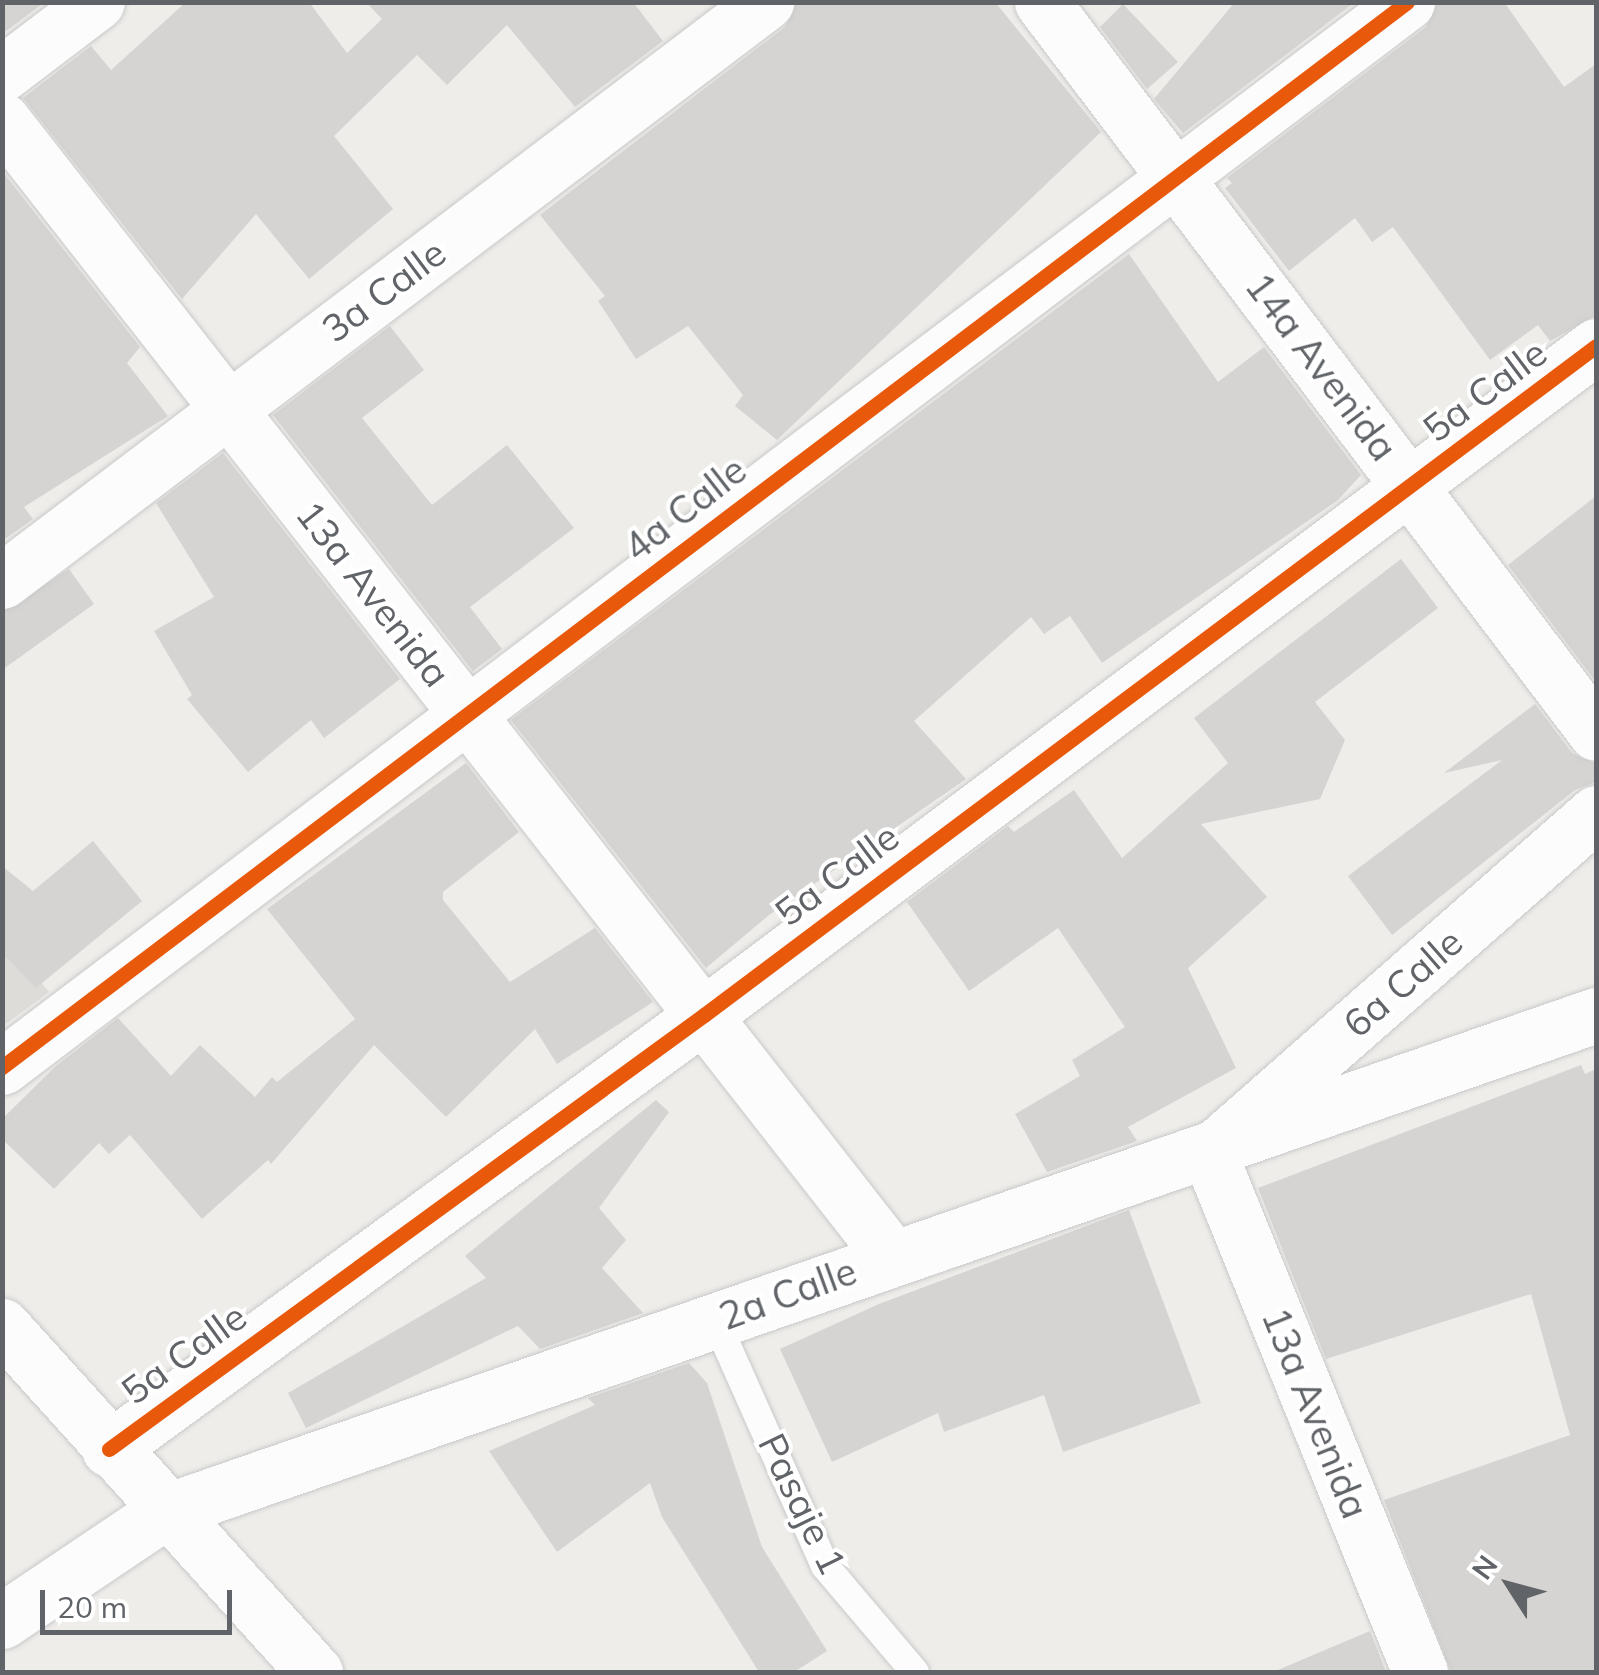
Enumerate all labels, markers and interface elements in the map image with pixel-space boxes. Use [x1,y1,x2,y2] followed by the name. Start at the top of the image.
[313,230,455,352] street label: 3a Calle
[1236,264,1406,470] street label: 14a Avenida
[1414,330,1556,452] street label: 5a Calle
[615,447,755,571] street label: 4a Calle
[286,492,460,696] street label: 13a Avenida
[766,814,908,936] street label: 5a Calle
[1334,919,1472,1047] street label: 6a Calle
[713,1248,863,1340] street label: 2a Calle
[113,1294,255,1414] street label: 5a Calle
[1252,1301,1378,1525] street label: 13a Avenida
[748,1426,856,1582] street label: Pasaje 1
[1459,1535,1559,1635] north arrow
[1464,1548,1505,1586] text: N
[45,1570,238,1632] scale bar
[57,1588,127,1626] text: 20 m

